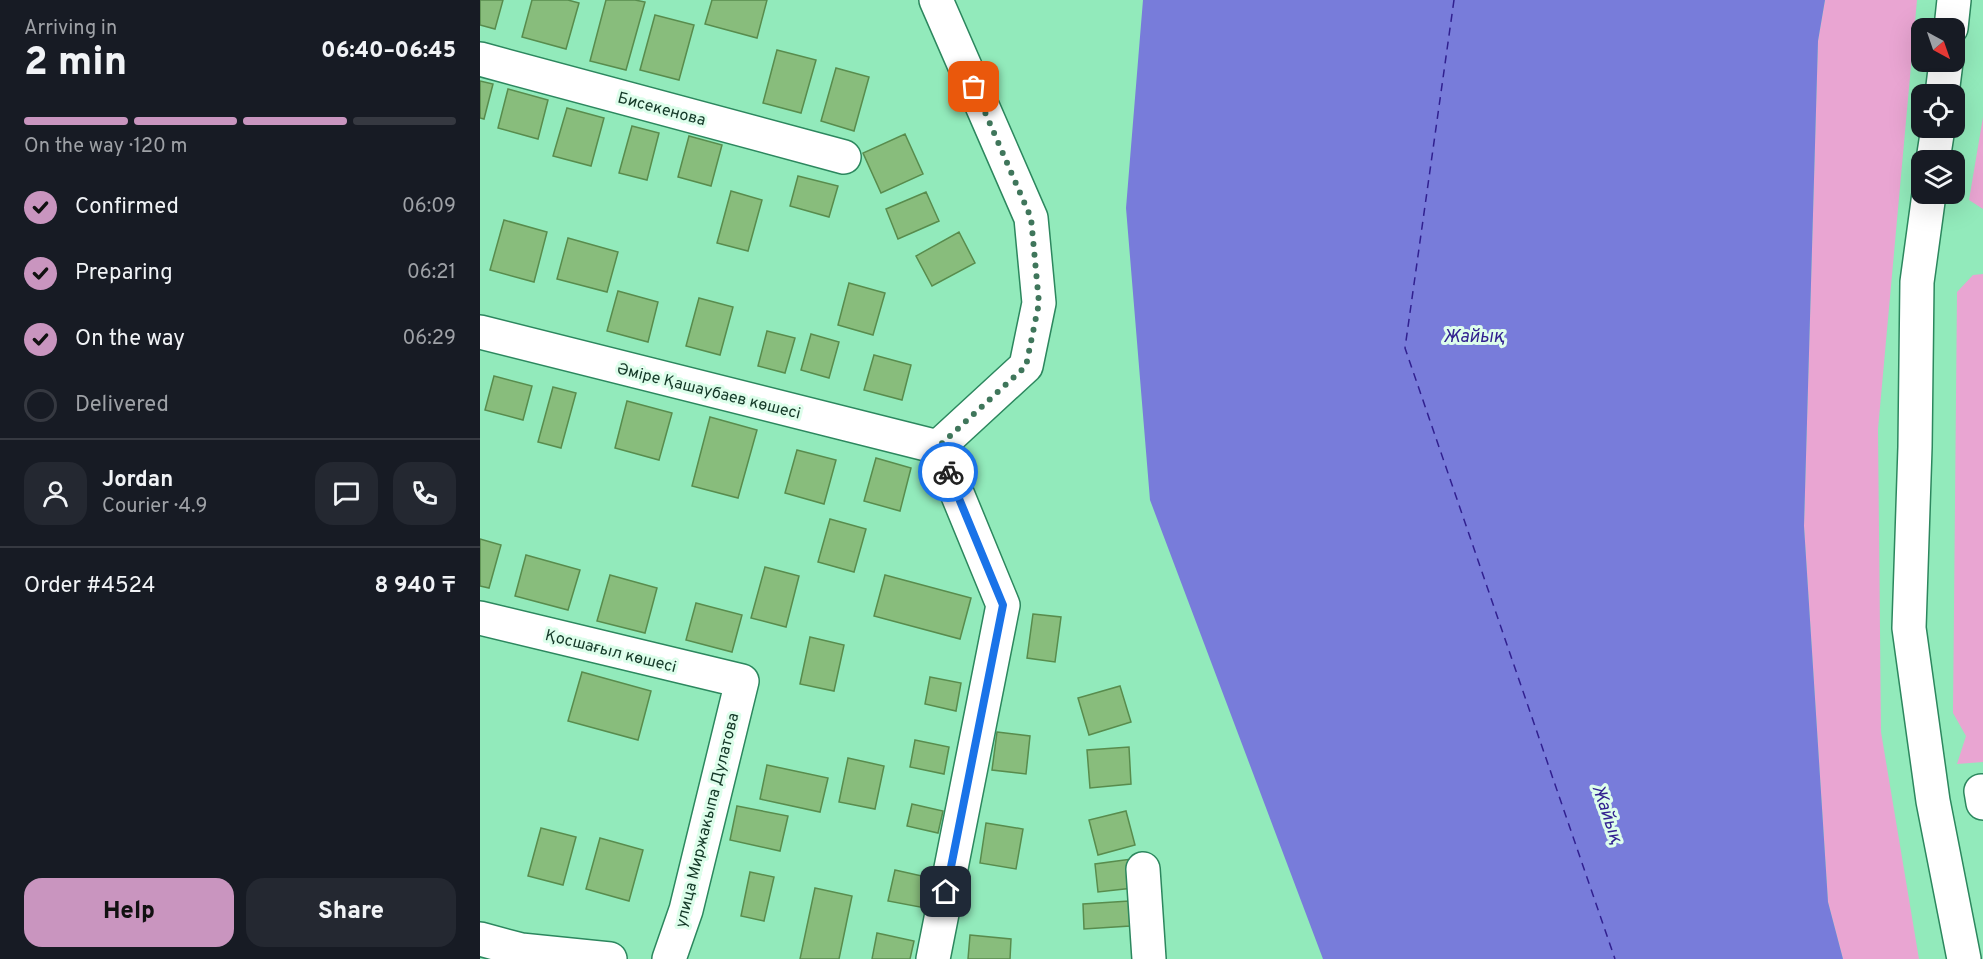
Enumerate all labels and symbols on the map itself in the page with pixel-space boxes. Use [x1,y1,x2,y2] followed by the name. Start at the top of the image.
[1911,18,1965,72] north arrow
[948,61,999,112] pin
[615,89,708,131] street label: Бисекенова
[1443,326,1505,349] water label: Жайық
[614,359,803,424] street label: Әміре Қашаубаев көшесі
[918,442,978,502] courier
[543,626,678,678] street label: Қосшағыл көшесі
[672,711,744,930] street label: улица Миржакыпа Дулатова
[1586,782,1627,847] water label: Жайық
[920,866,971,917] pin

